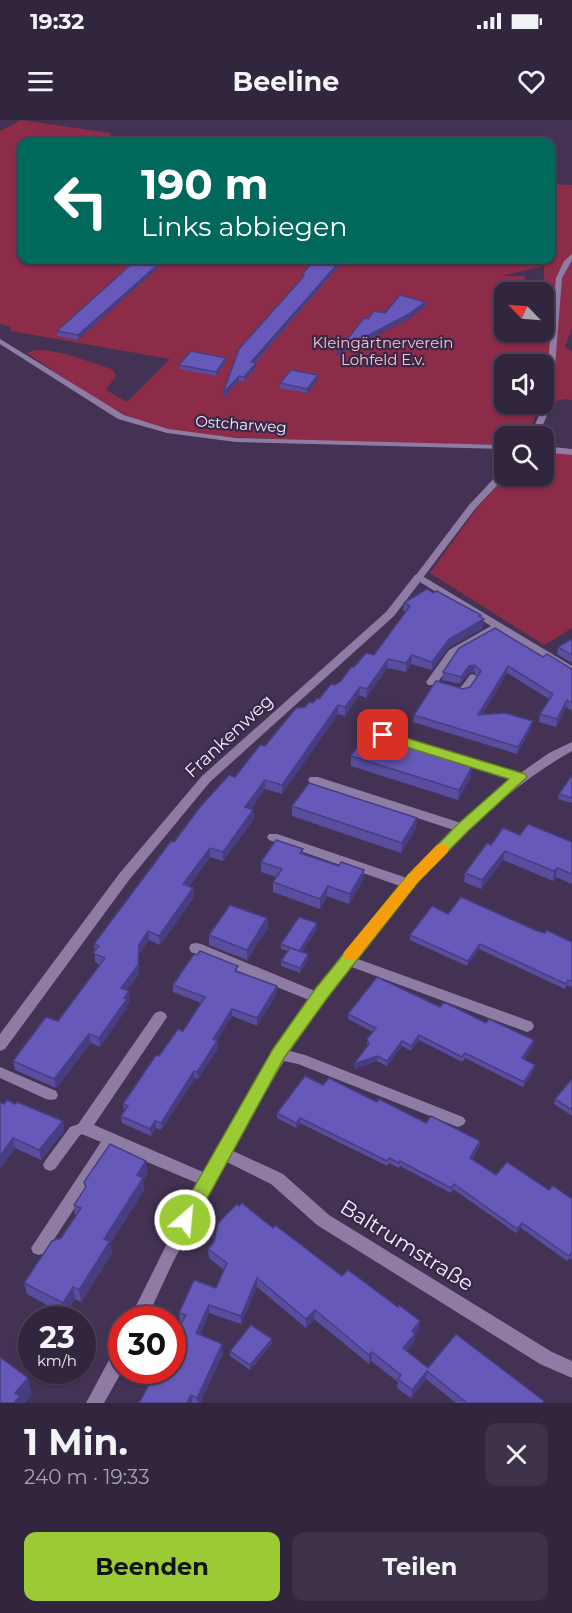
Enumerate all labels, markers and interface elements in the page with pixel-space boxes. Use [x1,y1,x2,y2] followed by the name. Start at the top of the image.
[30,8,84,35] text: 19:32
[24,65,57,98] icon: menu
[233,65,339,98] text: Beeline
[515,65,548,98] icon: heart
[141,158,269,210] text: 190 m
[42,162,120,240] icon: left
[141,210,348,243] text: Links abbiegen
[494,282,554,342] north arrow
[494,282,554,486] map controls
[313,333,453,369] park label: Kleingärtnerverein Lohfeld E.v.
[494,354,554,414] button: sound
[195,411,287,437] street label: Ostcharweg
[494,426,554,486] button: search
[180,690,278,782] street label: Frankenweg
[357,709,408,760] pin
[366,718,399,751] icon: arrive
[153,1188,217,1252] position arrow
[336,1194,478,1296] street label: Baltrumstraße
[108,1306,186,1384] speed limit sign: 30
[39,1319,75,1356] text: 23
[37,1351,77,1370] text: km/h
[24,1420,128,1464] text: 1 Min.
[485,1423,548,1486] button: close
[24,1465,149,1489] text: 240 m · 19:33
[24,1532,280,1601] button: Beenden
[292,1532,548,1601] button: Teilen

